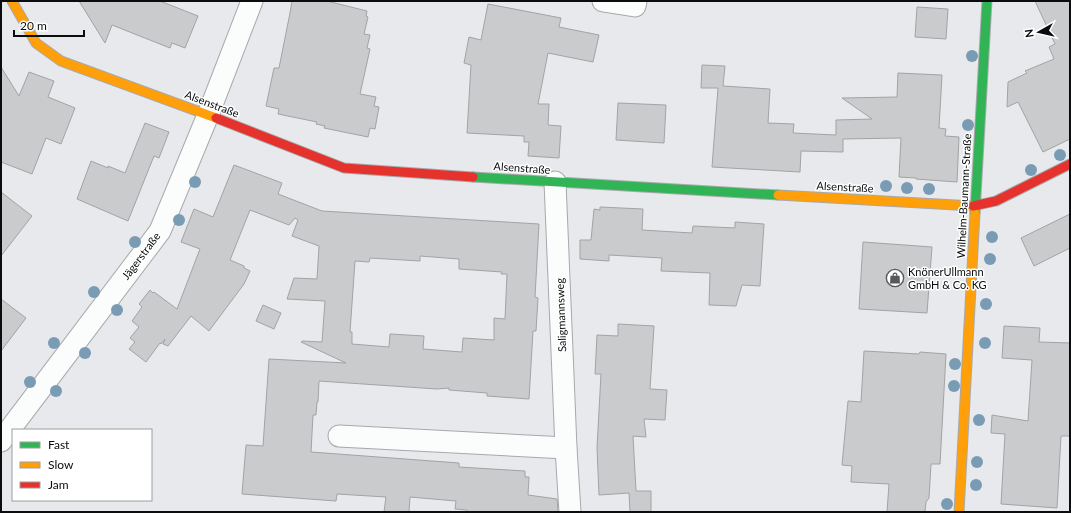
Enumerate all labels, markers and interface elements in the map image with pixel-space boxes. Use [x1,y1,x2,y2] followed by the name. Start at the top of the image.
[14,12,84,38] scale bar
[1019,12,1059,52] north arrow
[20,18,47,33] text: 20 m
[1022,28,1036,39] text: N
[183,87,241,120] street label: Alsenstraße
[954,133,973,259] street label: Wilhelm-Baumann-Straße
[493,159,551,176] street label: Alsenstraße
[816,179,874,194] street label: Alsenstraße
[119,229,163,282] street label: Jägerstraße
[908,265,987,291] place label: KnönerUllmann GmbH & Co. KG
[885,268,905,288] shop icon: KnönerUllmann GmbH & Co. KG
[553,278,568,352] street label: Saligmannsweg
[12,429,152,501] legend
[48,437,70,452] text: Fast
[48,457,74,472] text: Slow
[48,477,69,492] text: Jam

